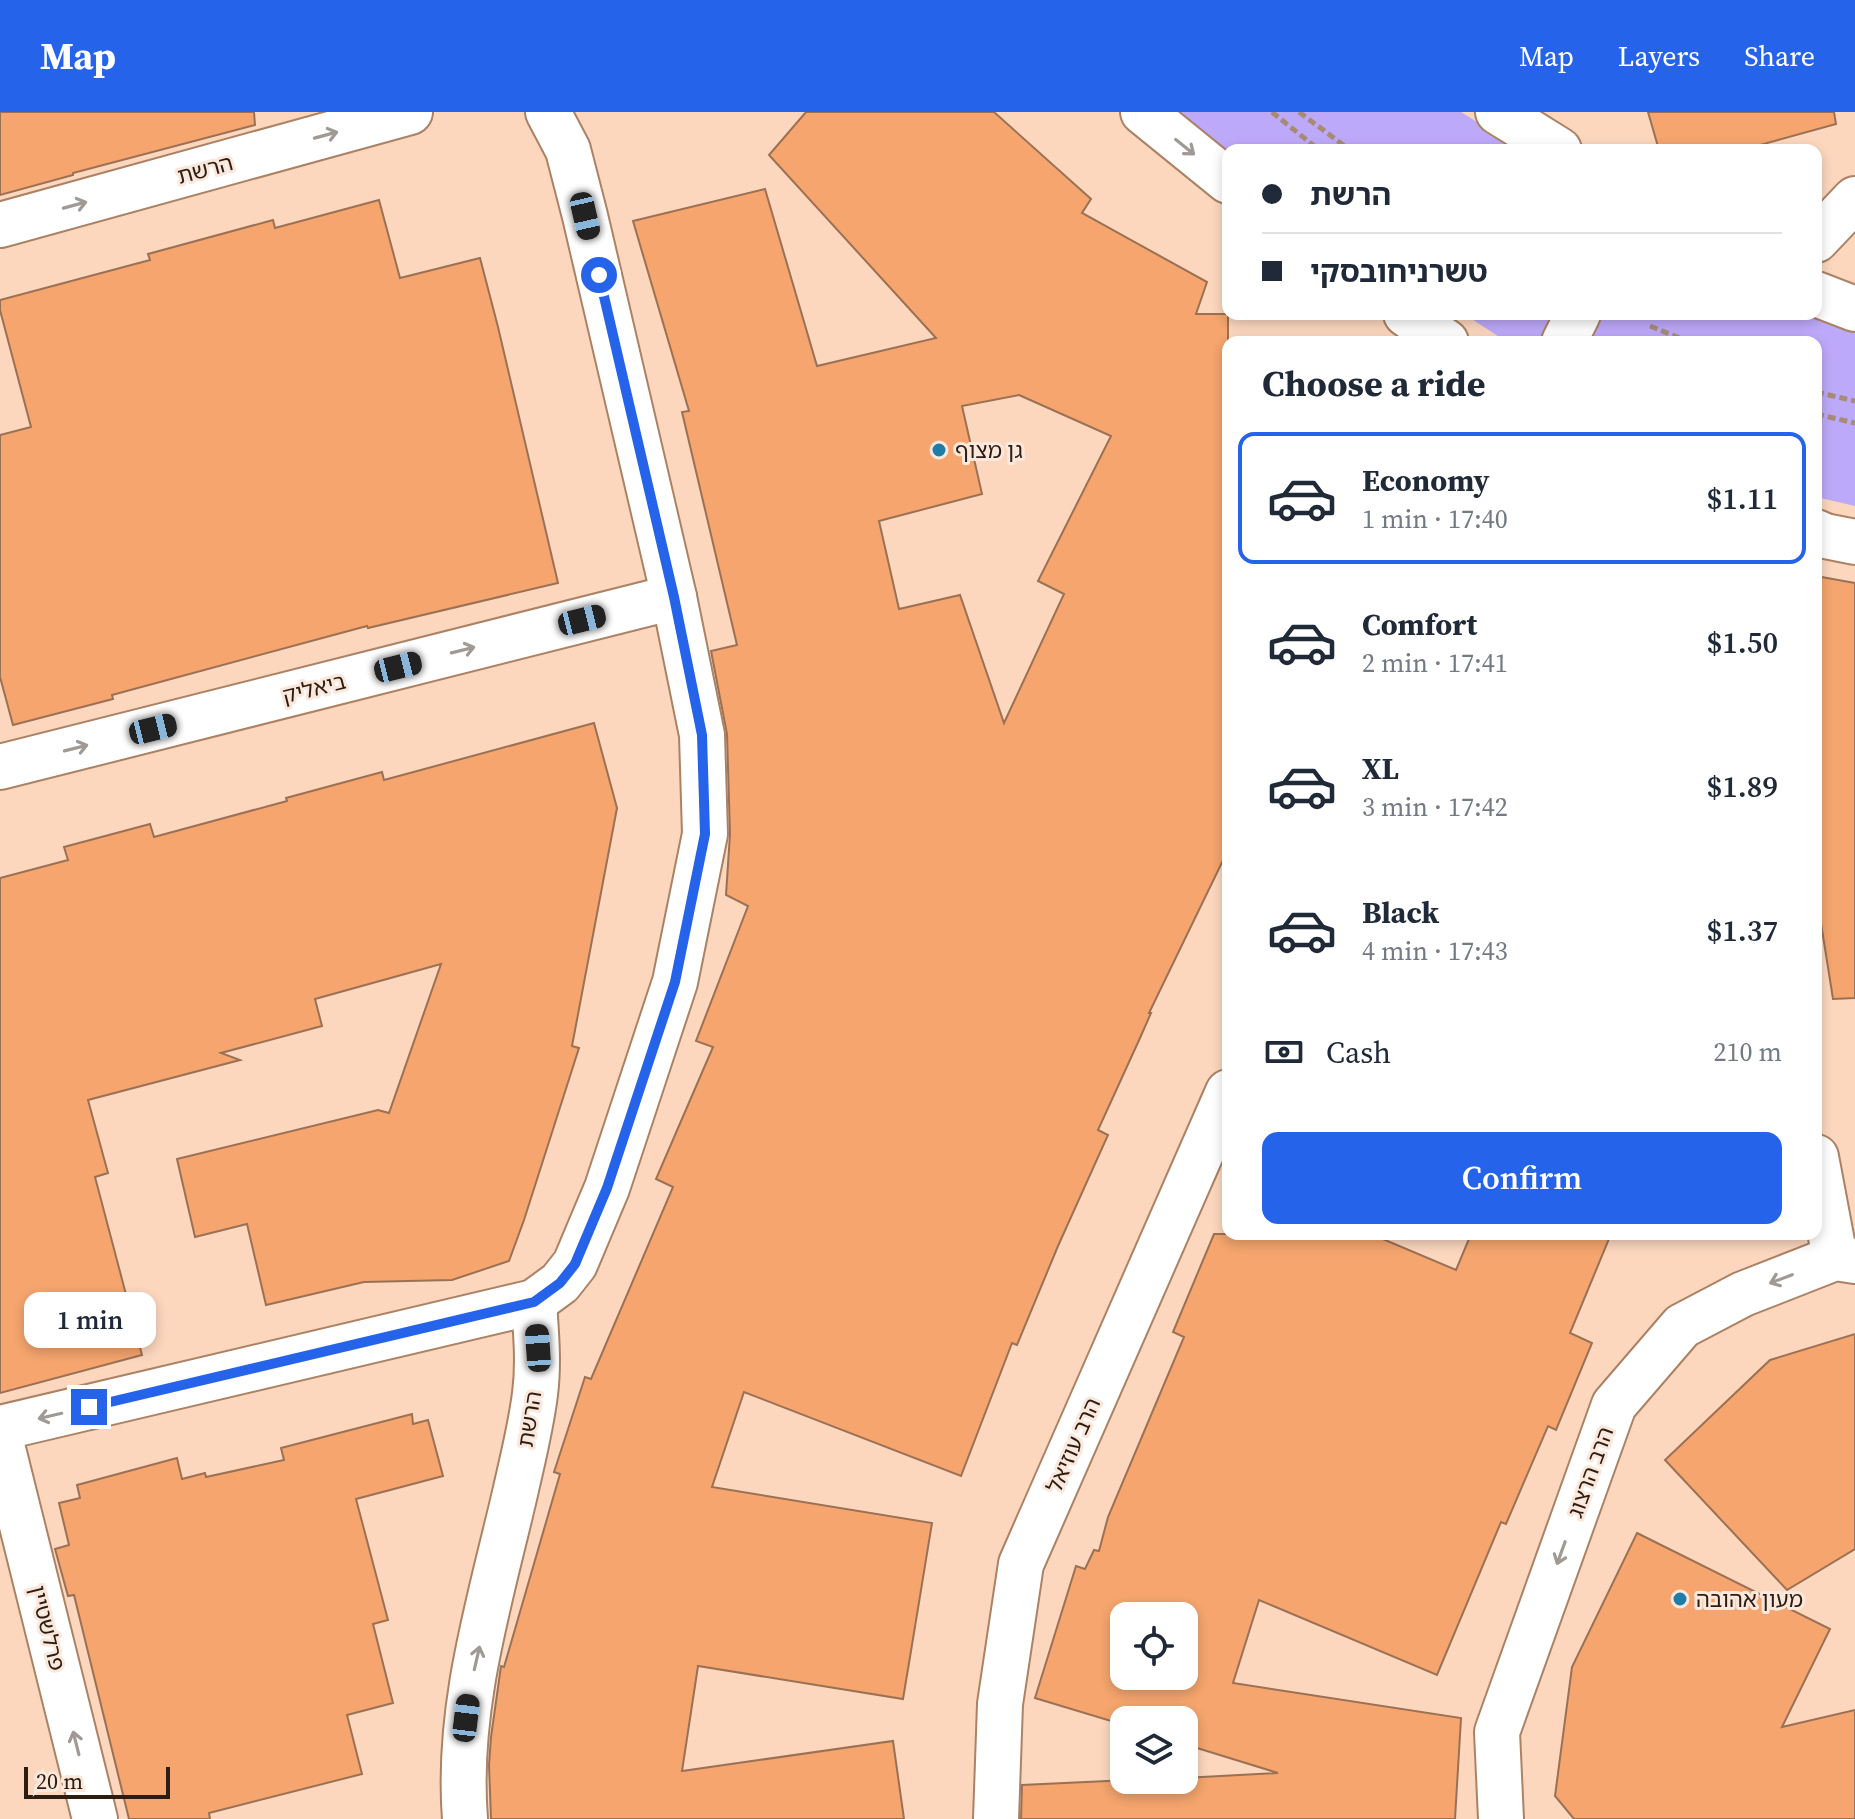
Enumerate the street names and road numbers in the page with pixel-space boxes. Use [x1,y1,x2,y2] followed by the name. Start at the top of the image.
[174,147,236,191] street label: הרשת
[279,666,349,710] street label: ביאליק
[510,1389,548,1449] street label: הרשת
[1039,1393,1107,1497] street label: הרב עוזיאל
[1560,1422,1620,1522] street label: הרב הרצוג
[23,1582,73,1674] street label: פרלשטיין

